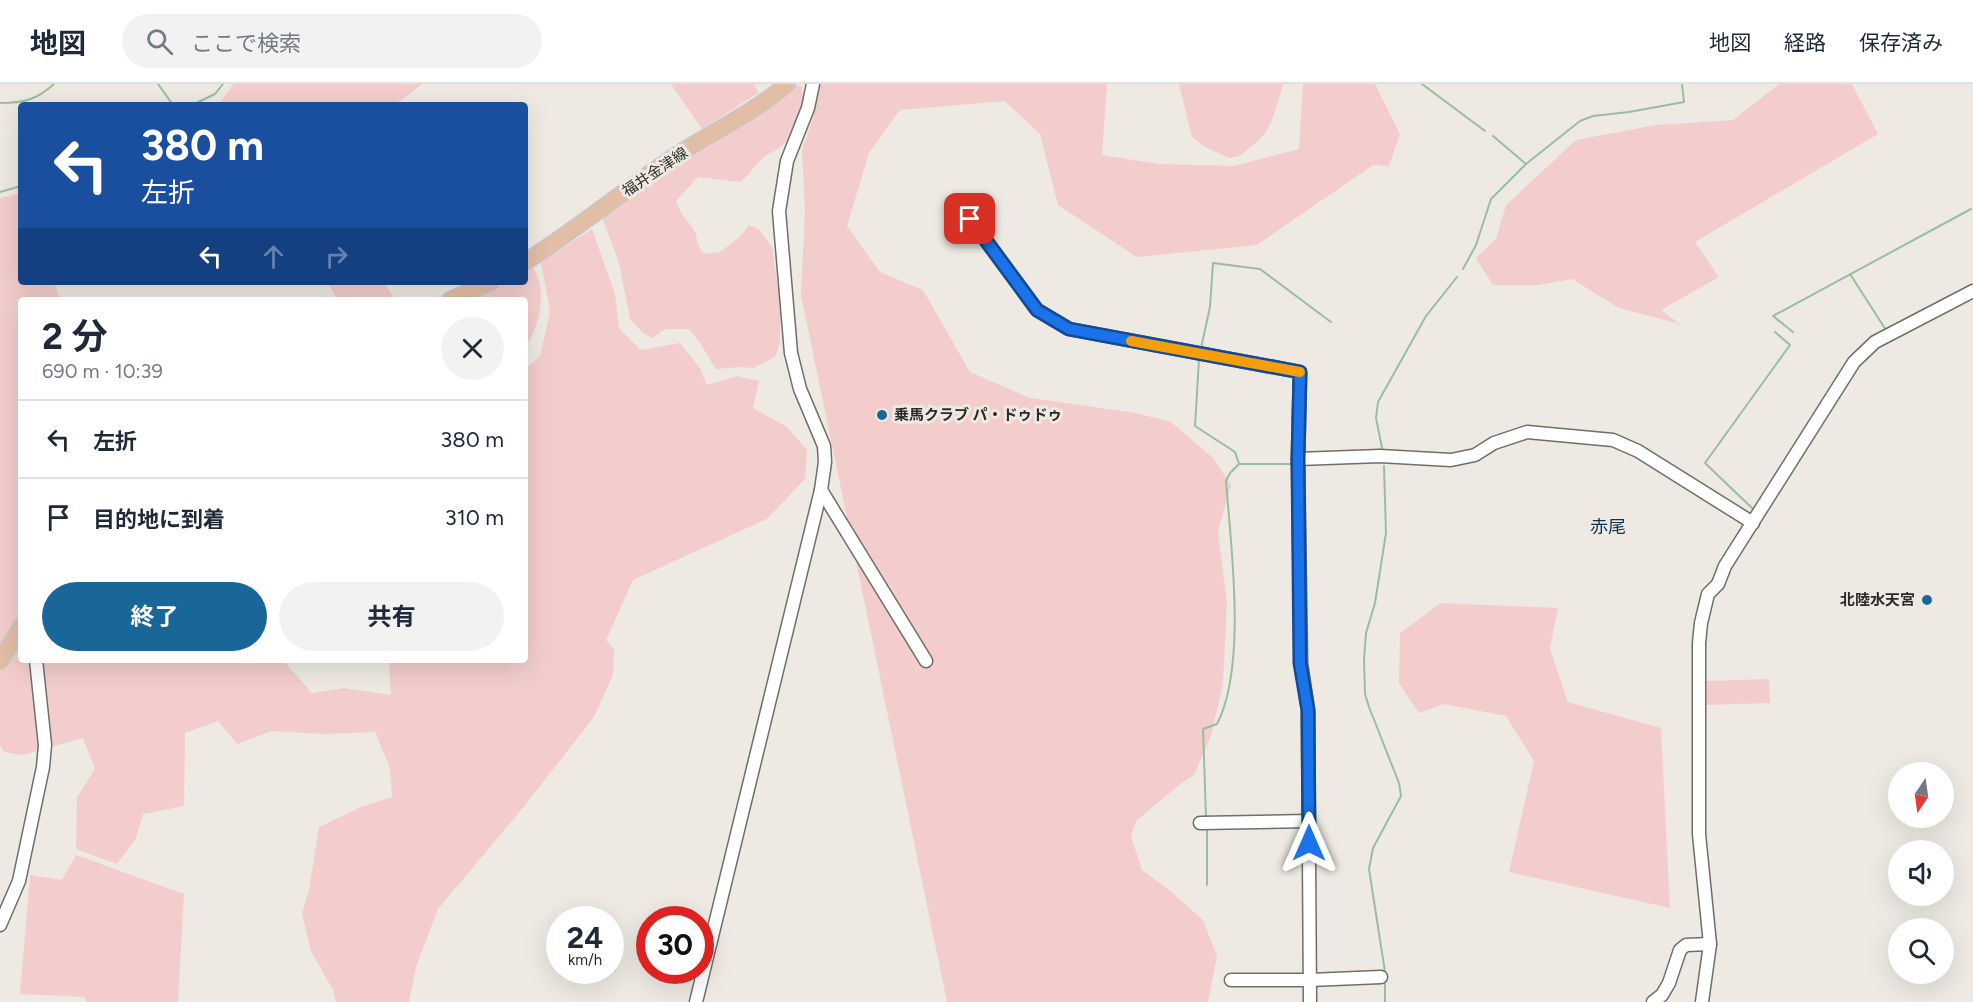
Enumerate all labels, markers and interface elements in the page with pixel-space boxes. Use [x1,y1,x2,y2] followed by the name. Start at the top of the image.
[122,14,542,68] search box
[143,25,176,58] icon: search
[30,26,86,60] text: 地図
[191,30,301,57] text: ここで検索
[1709,30,1751,55] text: 地図
[1784,30,1826,55] text: 経路
[1859,30,1943,55] text: 保存済み
[141,120,264,171] text: 380 m
[42,126,120,204] icon: left
[619,144,691,200] street label: 福井金津線
[141,176,195,209] text: 左折
[944,193,995,244] pin
[953,202,986,235] icon: arrive
[194,240,227,273] icon: left
[257,240,290,273] icon: ahead
[320,240,353,273] icon: right
[42,315,107,358] text: 2 分
[441,317,504,380] button: close
[42,359,163,383] text: 690 m · 10:39
[894,406,1063,424] place label: 乗馬クラブ パ・ドゥドゥ
[875,408,889,422] marker: 乗馬クラブ パ・ドゥドゥ
[42,423,75,456] icon: left
[440,426,504,453] text: 380 m
[93,428,137,455] text: 左折
[42,501,75,534] icon: arrive
[445,504,504,531] text: 310 m
[93,506,225,533] text: 目的地に到着
[1590,516,1626,538] district label: 赤尾
[42,582,267,651] button: 終了
[279,582,504,651] button: 共有
[1840,591,1915,609] place label: 北陸水天宮
[1920,593,1934,607] marker: 北陸水天宮
[1888,762,1954,828] north arrow
[1888,762,1954,984] map controls
[1277,811,1341,875] position arrow
[1888,840,1954,906] button: sound
[636,906,714,984] speed limit sign: 30
[1888,918,1954,984] button: search
[567,919,603,956] text: 24
[568,951,602,969] text: km/h

